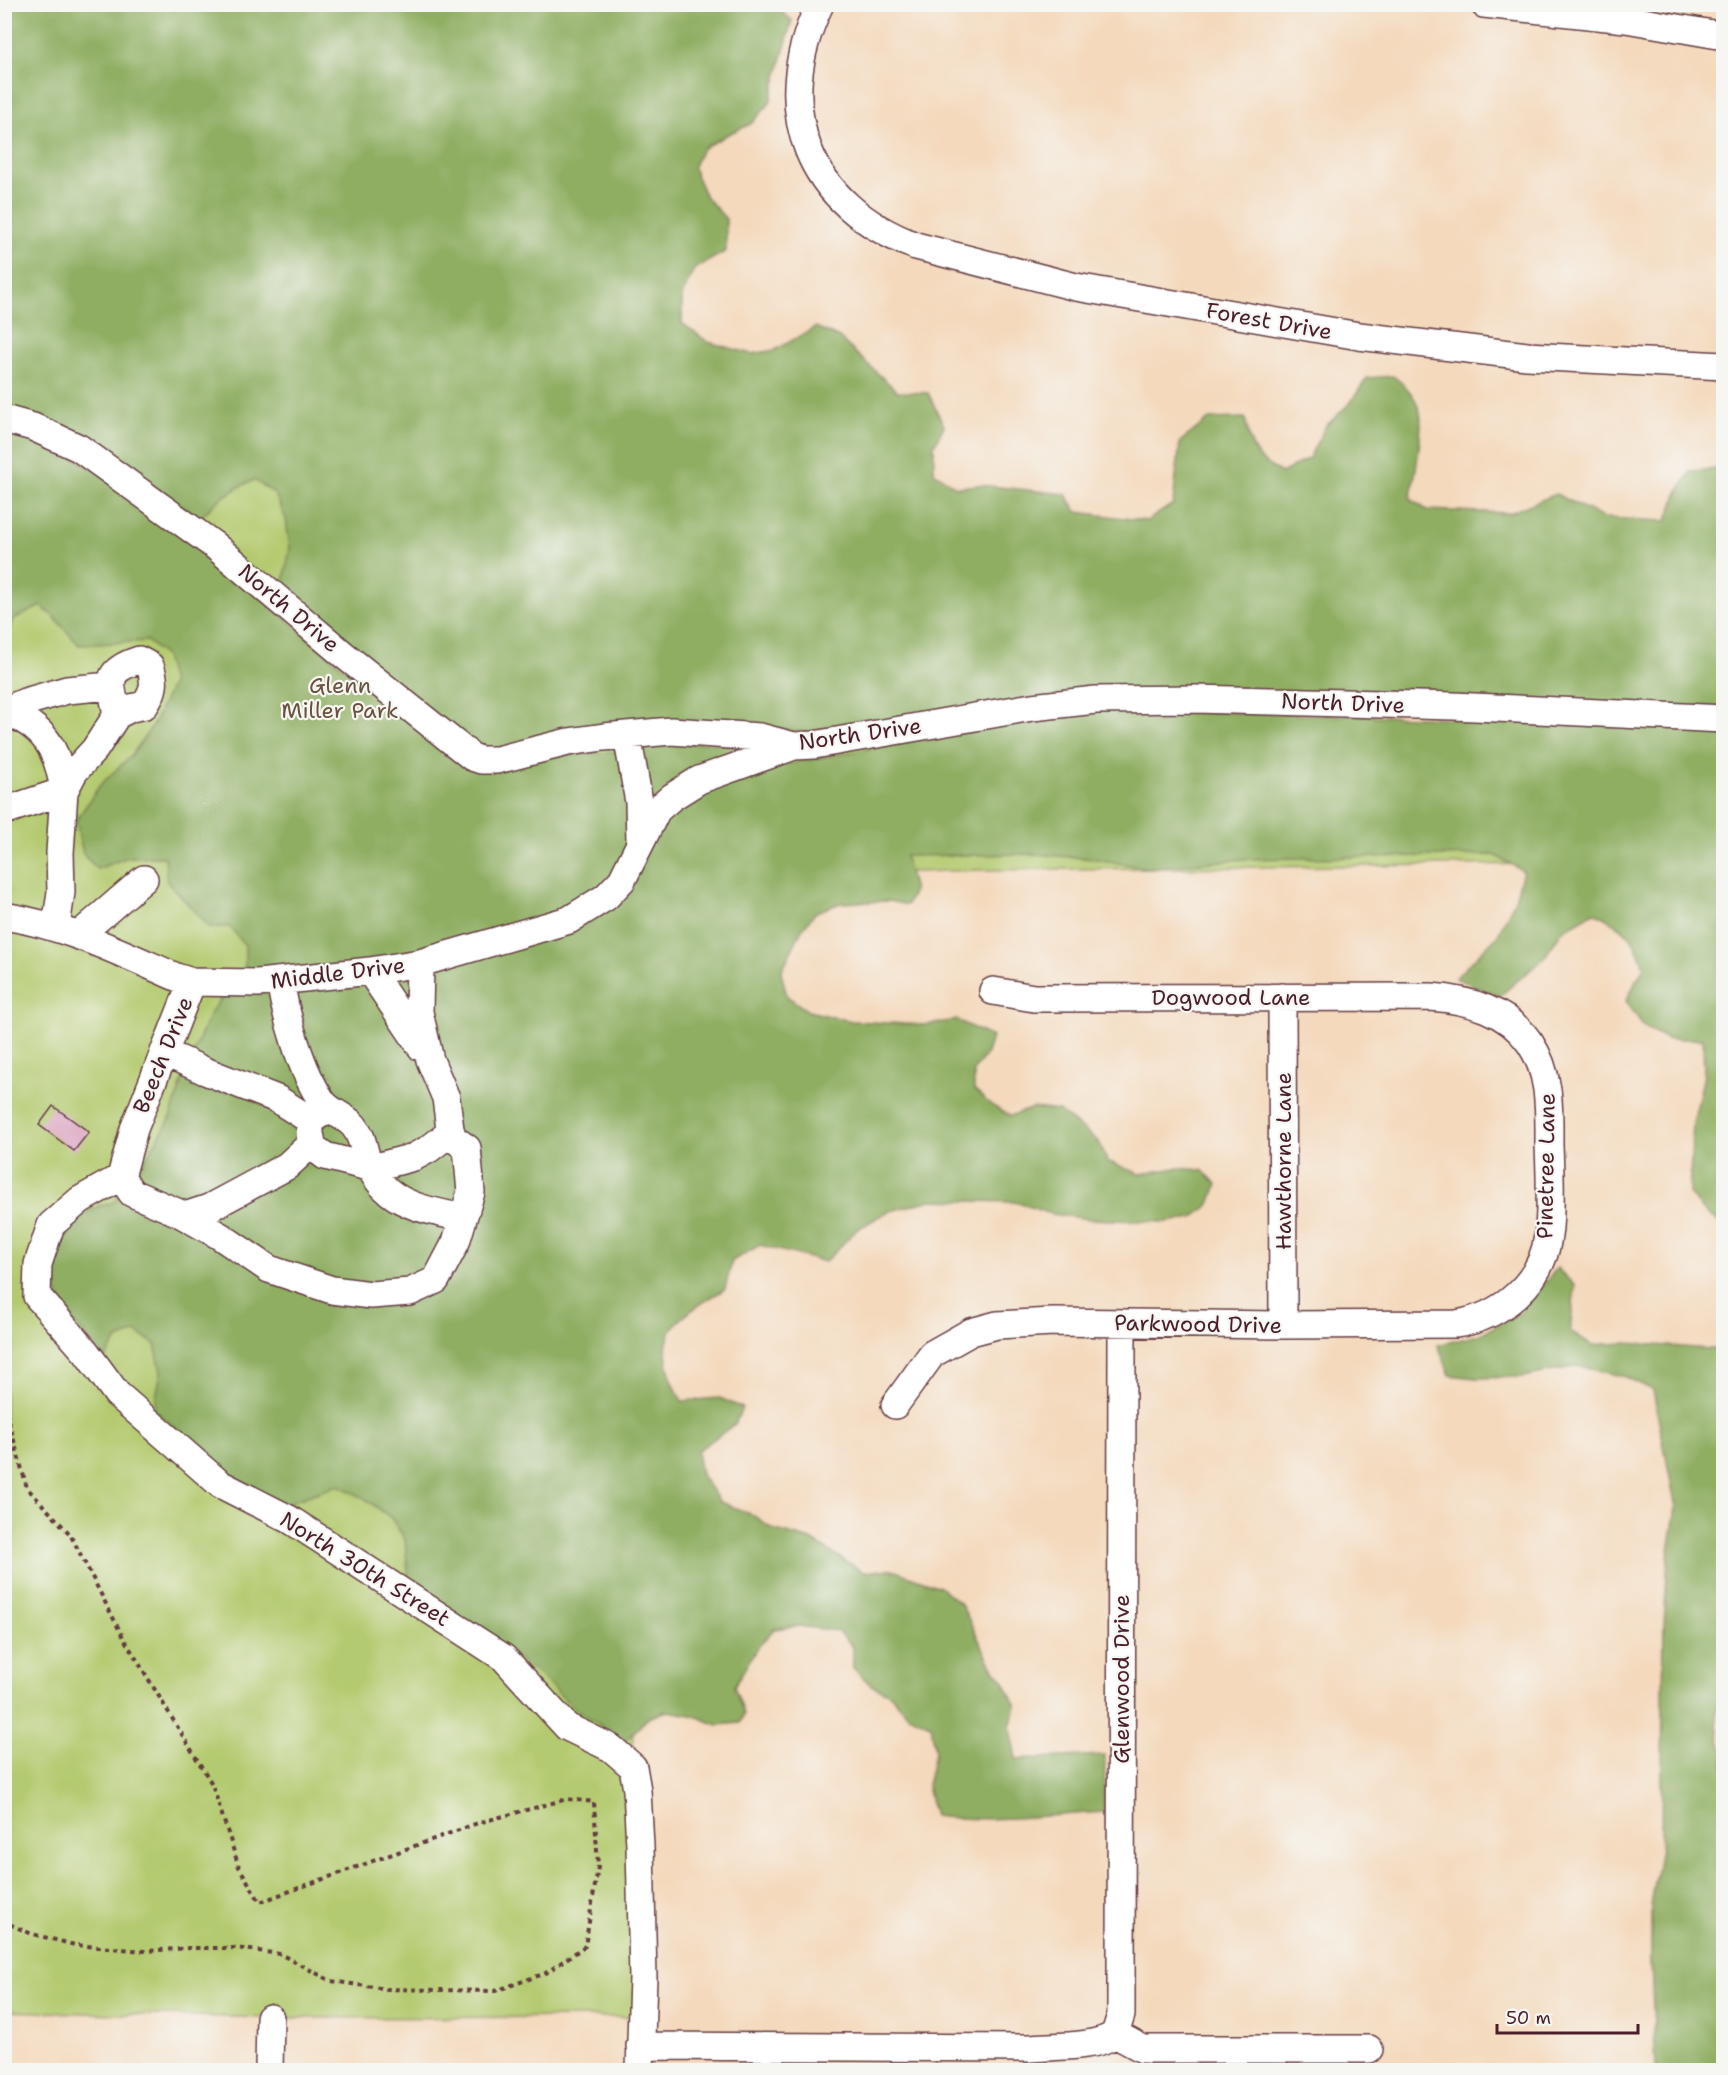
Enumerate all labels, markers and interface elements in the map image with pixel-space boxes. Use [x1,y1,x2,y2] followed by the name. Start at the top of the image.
[1204,296,1334,346] street label: Forest Drive
[232,557,346,659] street label: North Drive
[281,671,399,725] park label: Glenn Miller Park
[1281,686,1405,720] street label: North Drive
[797,711,923,757] street label: North Drive
[269,950,407,996] street label: Middle Drive
[1151,983,1311,1012] street label: Dogwood Lane
[126,992,200,1118] street label: Beech Drive
[1269,1072,1298,1250] street label: Hawthorne Lane
[1530,1093,1562,1239] street label: Pinetree Lane
[1114,1308,1282,1340] street label: Parkwood Drive
[274,1505,456,1633] street label: North 30th Street
[1107,1594,1136,1764] street label: Glenwood Drive
[1497,1997,1638,2035] scale bar
[1506,2006,1551,2030] text: 50 m

